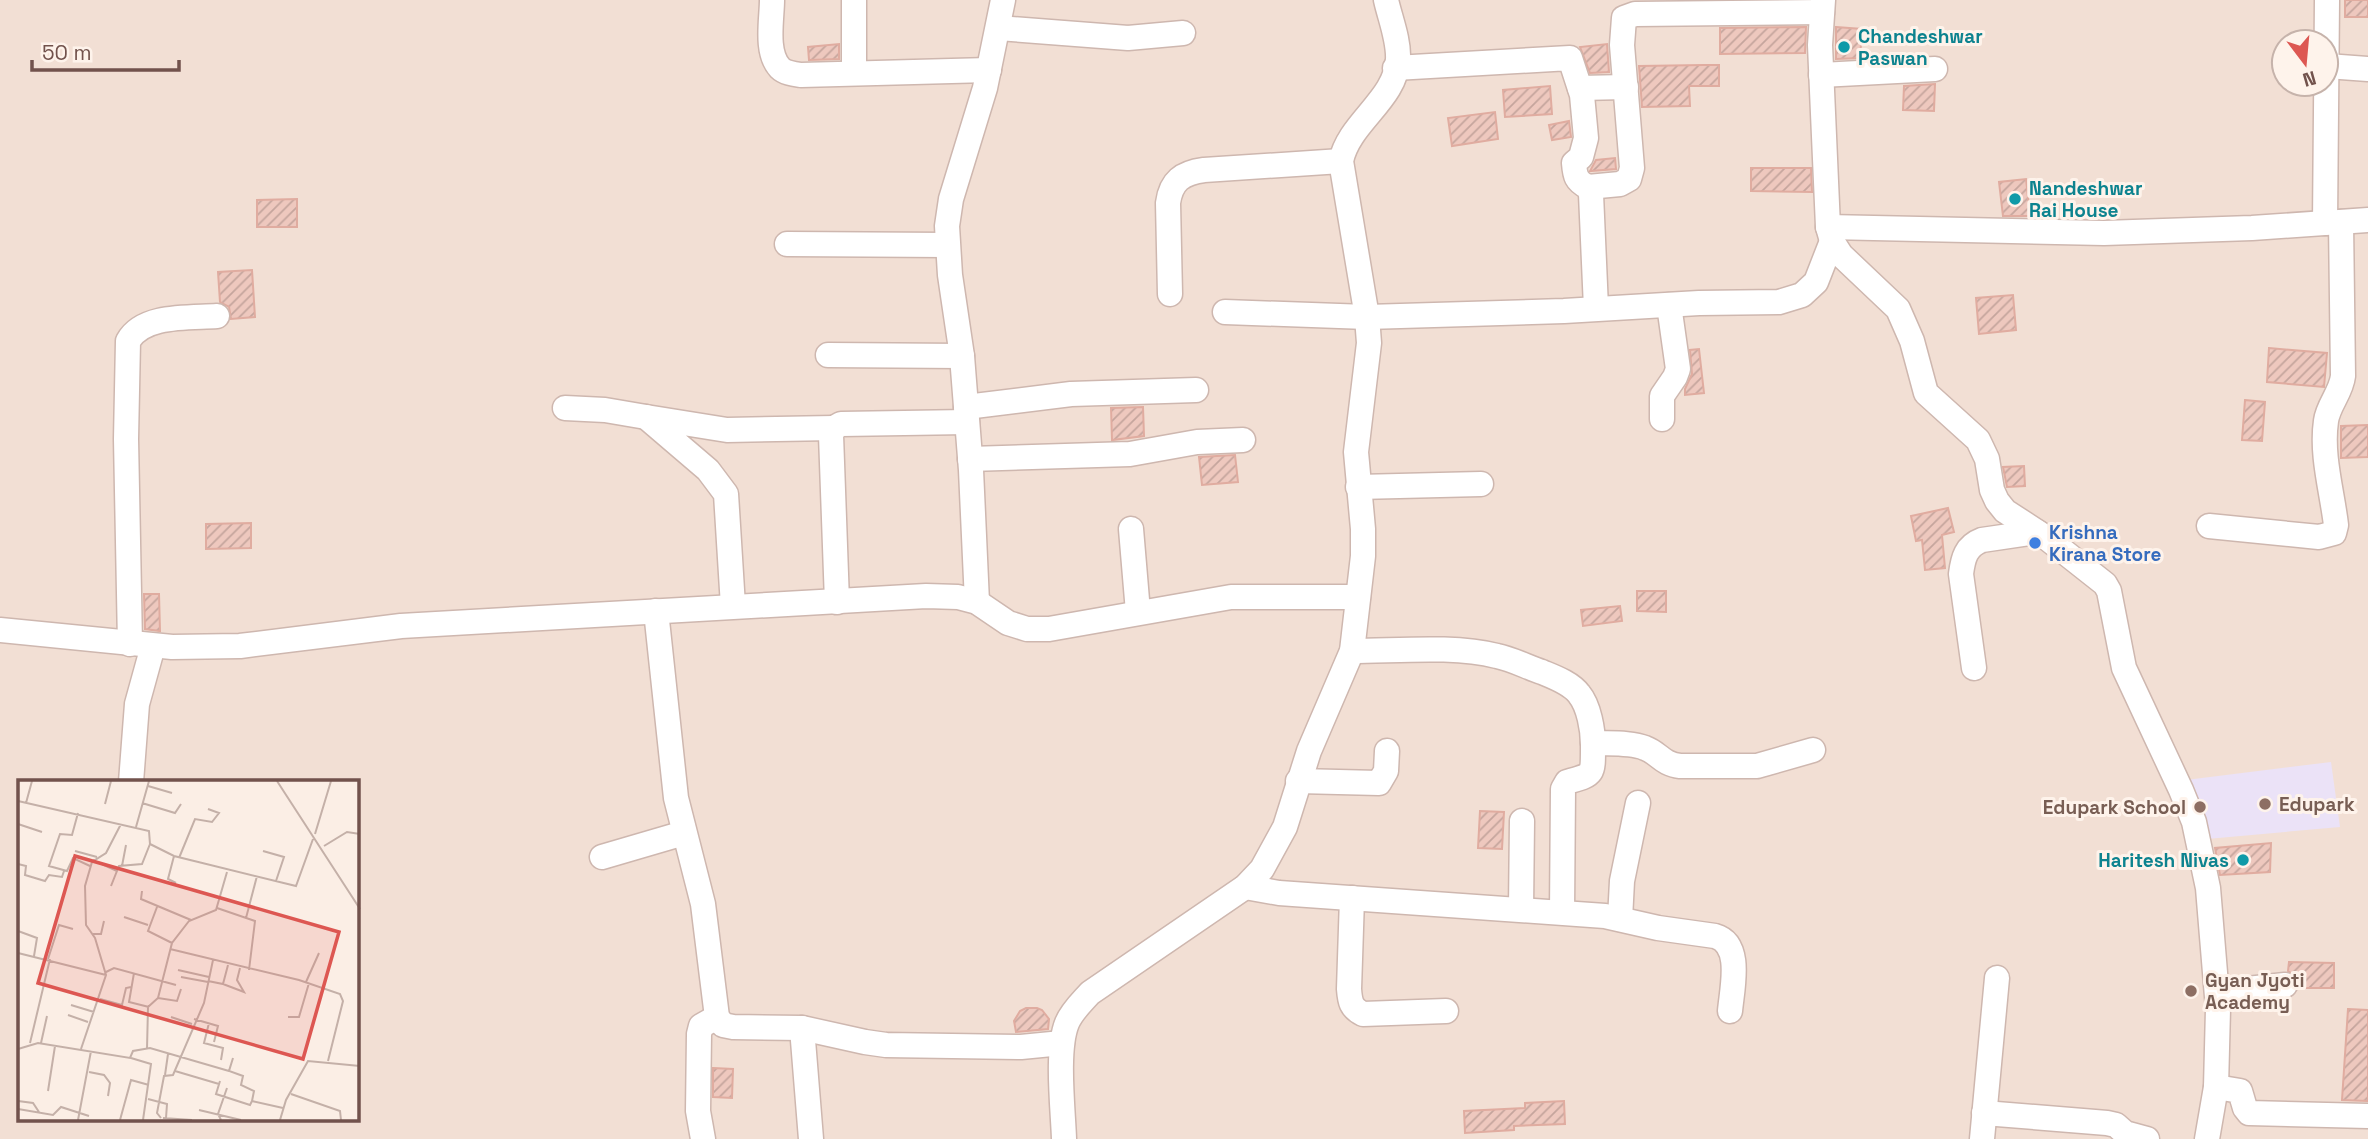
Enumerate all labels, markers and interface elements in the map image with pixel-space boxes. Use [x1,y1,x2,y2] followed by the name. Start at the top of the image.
[1858,24,1983,71] place label: Chandeshwar Paswan
[32,28,178,72] scale bar
[2270,28,2340,98] north arrow
[42,39,92,66] text: 50 m
[1836,39,1852,55] marker: Chandeshwar Paswan
[2300,65,2319,93] text: N
[2029,176,2143,223] place label: Nandeshwar Rai House
[2007,191,2023,207] marker: Nandeshwar Rai House
[2049,520,2161,567] place label: Krishna Kirana Store
[2027,535,2043,551] marker: Krishna Kirana Store
[18,780,359,1122] inset map
[2279,792,2355,817] place label: Edupark
[2043,795,2186,820] place label: Edupark School
[2257,796,2273,812] marker: Edupark
[2192,799,2208,815] marker: Edupark School
[2098,848,2229,873] place label: Haritesh Nivas
[2235,852,2251,868] marker: Haritesh Nivas
[2205,968,2304,1015] place label: Gyan Jyoti Academy
[2183,983,2199,999] marker: Gyan Jyoti Academy

